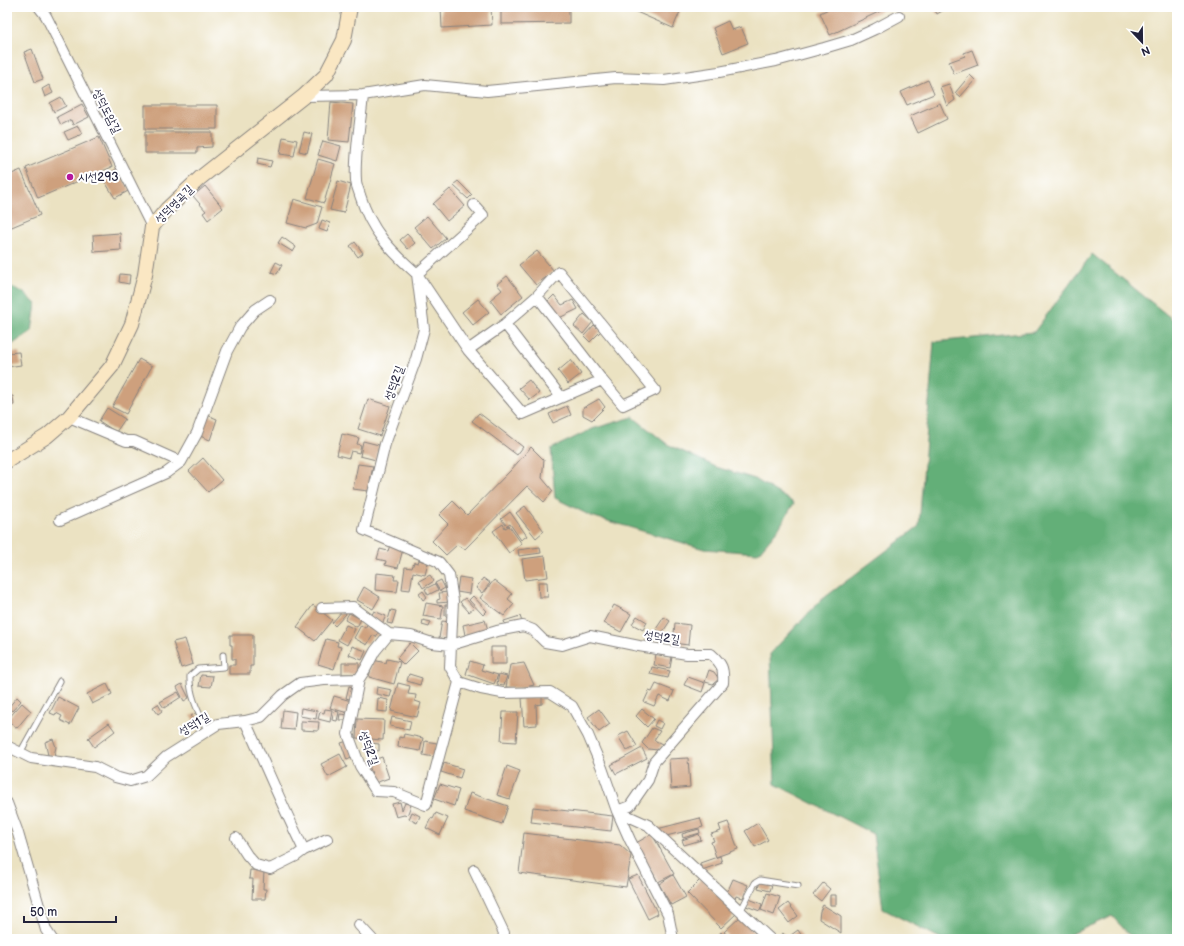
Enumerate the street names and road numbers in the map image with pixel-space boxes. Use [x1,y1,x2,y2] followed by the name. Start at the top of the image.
[89,86,124,136] street label: 성덕도암길
[152,182,197,227] street label: 성덕영곡길
[381,363,408,403] street label: 성덕2길
[643,627,681,648] street label: 성덕2길
[176,709,213,740] street label: 성덕1길
[355,729,382,768] street label: 성덕2길

